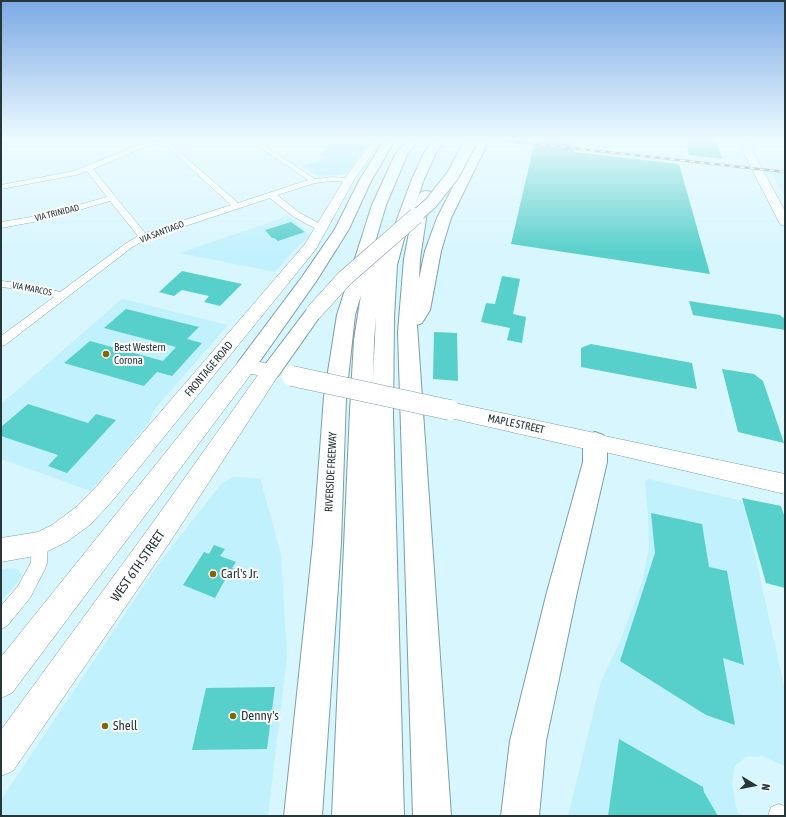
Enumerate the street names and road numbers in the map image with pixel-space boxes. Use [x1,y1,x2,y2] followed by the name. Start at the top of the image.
[34,202,80,224] street label: VIA TRINIDAD
[138,219,186,245] street label: VIA SANTIAGO
[11,280,53,298] street label: VIA MARCOS
[182,339,236,399] street label: FRONTAGE ROAD
[486,412,546,436] street label: MAPLE STREET
[322,431,340,513] street label: RIVERSIDE FREEWAY
[108,527,168,605] street label: WEST 6TH STREET

